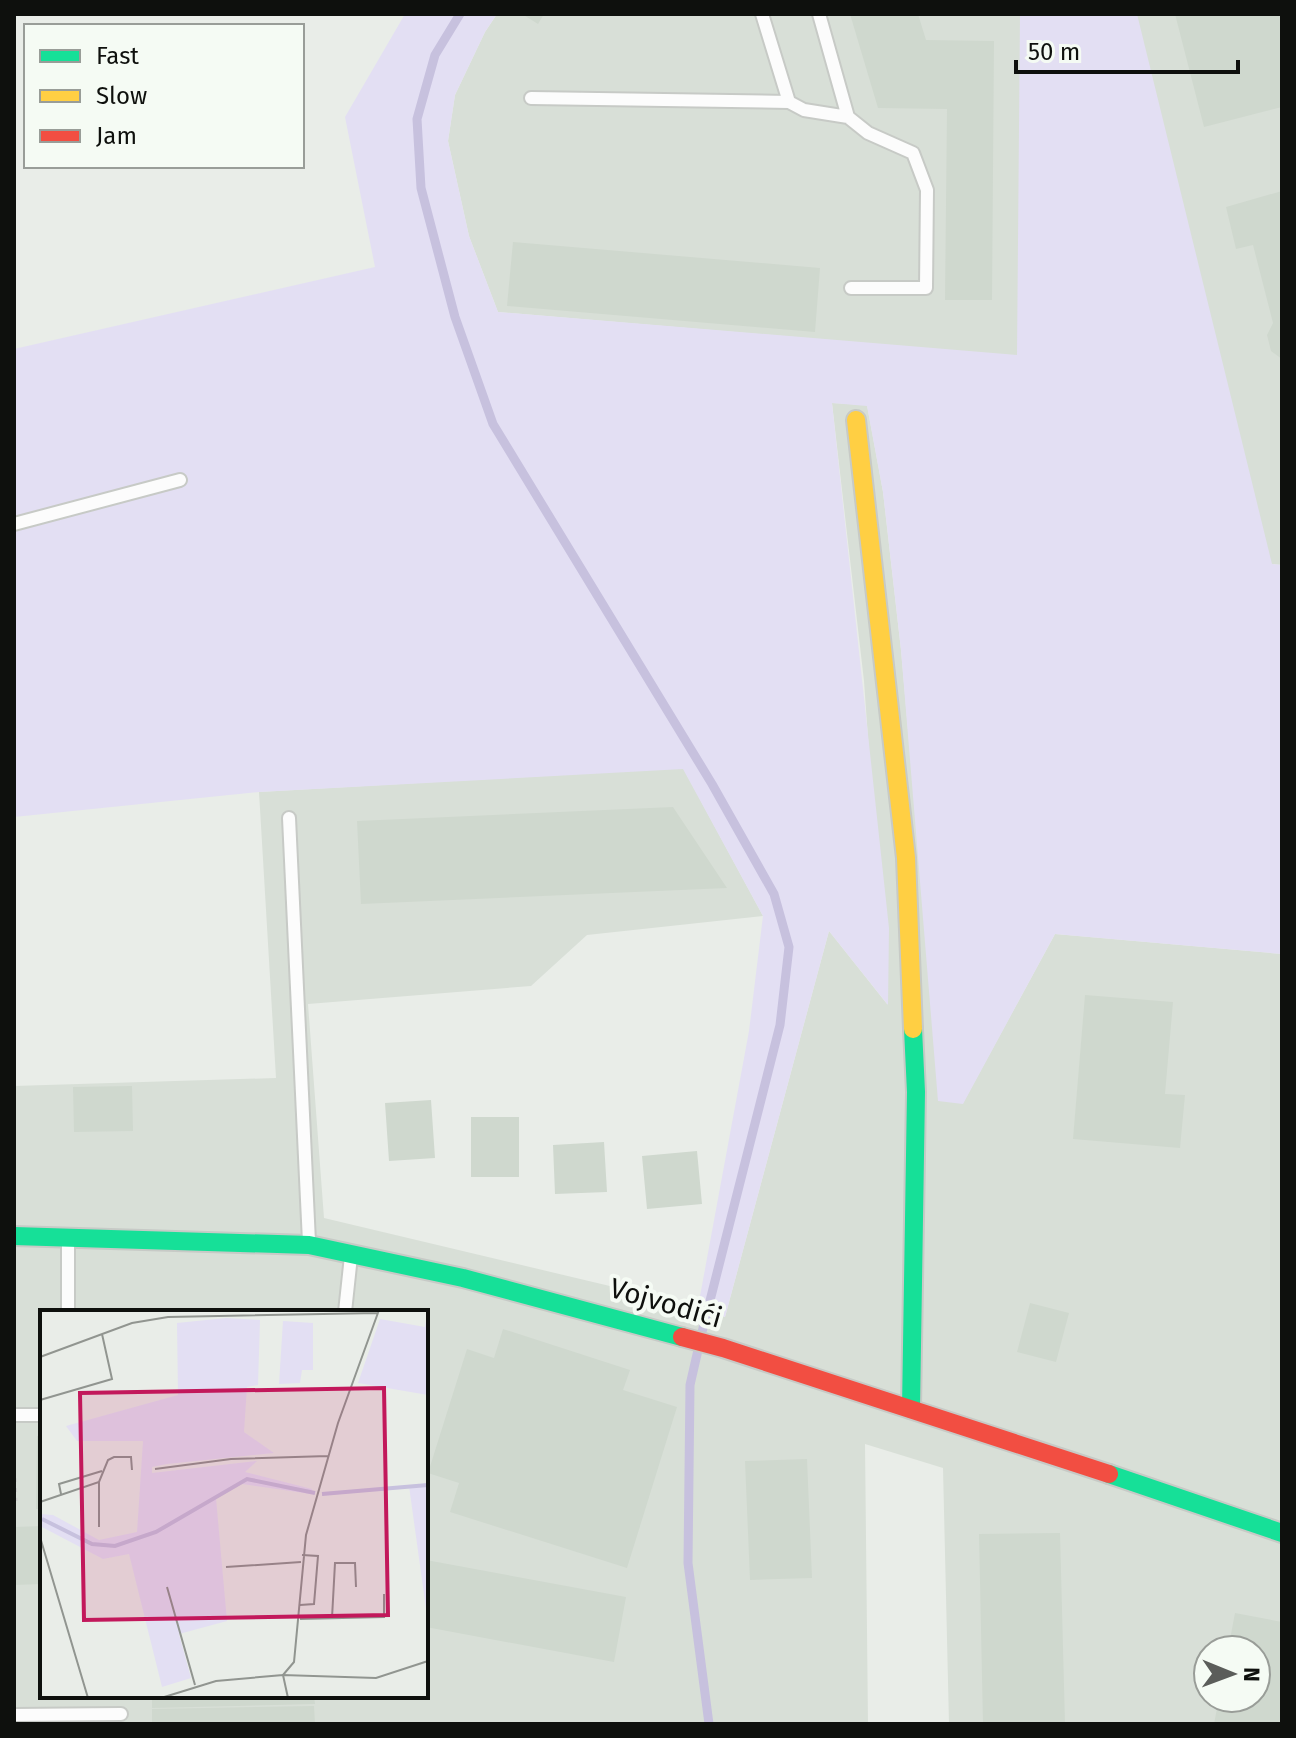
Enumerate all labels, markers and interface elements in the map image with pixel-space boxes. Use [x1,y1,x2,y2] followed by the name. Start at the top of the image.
[24,24,304,168] legend
[1016,24,1238,74] scale bar
[1028,38,1080,66] text: 50 m
[96,42,139,70] text: Fast
[96,82,147,110] text: Slow
[96,122,137,150] text: Jam
[606,1271,726,1335] street label: Vojvodići
[40,1310,428,1698] inset map
[1192,1634,1272,1714] north arrow
[1238,1667,1265,1682] text: N

